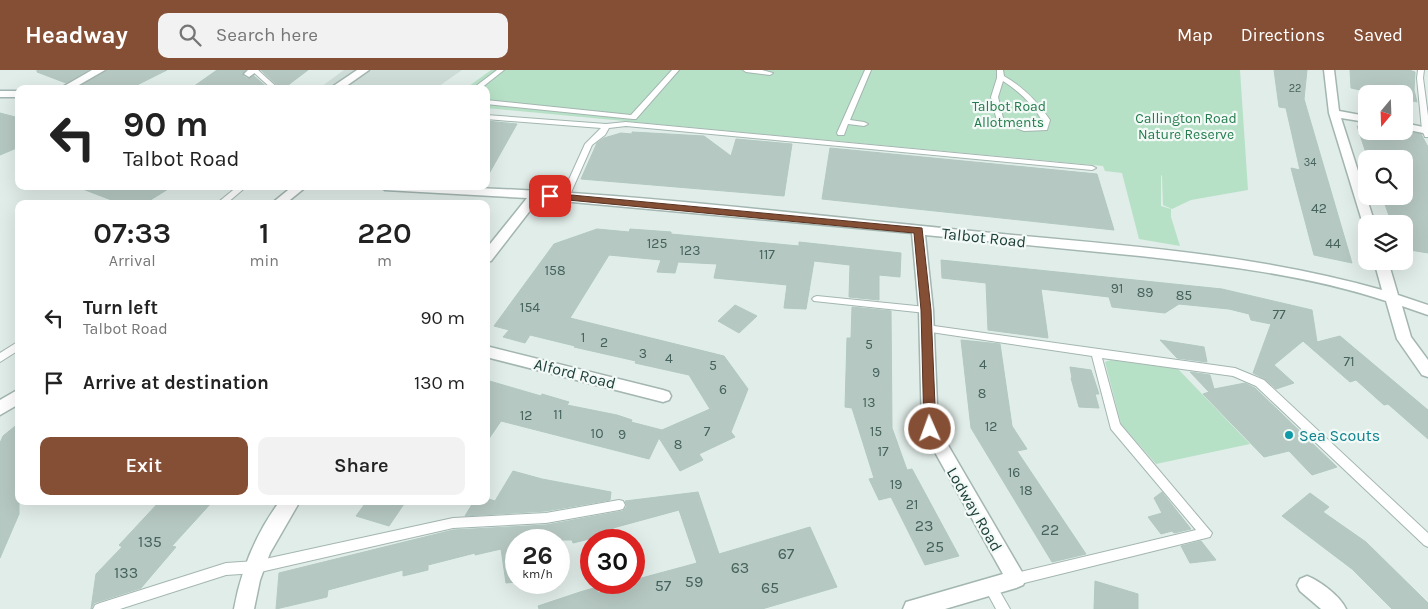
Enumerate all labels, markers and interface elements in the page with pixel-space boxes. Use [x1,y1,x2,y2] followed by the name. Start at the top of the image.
[158,13,508,58] search box
[25,21,128,49] text: Headway
[176,21,204,49] icon: search
[216,24,318,46] text: Search here
[1177,24,1213,46] text: Map
[1241,24,1325,46] text: Directions
[1353,24,1403,46] text: Saved
[1289,82,1301,95] house number: 22
[1358,85,1412,140] north arrow
[1358,85,1413,270] map controls
[972,98,1046,131] park label: Talbot Road Allotments
[123,104,209,145] text: 90 m
[40,105,105,170] icon: left
[1135,110,1237,143] park label: Callington Road Nature Reserve
[123,146,240,172] text: Talbot Road
[1358,150,1413,205] button: search
[1304,156,1316,169] house number: 34
[529,175,571,217] pin
[536,182,564,210] icon: arrive
[1311,200,1327,217] house number: 42
[93,215,171,251] text: 07:33
[259,215,269,251] text: 1
[357,215,412,251] text: 220
[1358,215,1413,270] button: layers
[941,224,1027,251] street label: Talbot Road
[647,235,667,252] house number: 125
[1325,235,1341,252] house number: 44
[679,242,701,259] house number: 123
[759,246,775,263] house number: 117
[109,251,156,270] text: Arrival
[249,251,279,270] text: min
[377,251,392,270] text: m
[544,262,566,279] house number: 158
[1111,280,1123,297] house number: 91
[1137,284,1153,301] house number: 89
[1176,287,1192,304] house number: 85
[83,297,158,319] text: Turn left
[520,299,540,316] house number: 154
[40,304,68,332] icon: left
[1272,306,1286,323] house number: 77
[420,307,465,329] text: 90 m
[83,319,168,338] text: Talbot Road
[581,329,585,346] house number: 1
[600,334,608,351] house number: 2
[865,336,873,353] house number: 5
[639,345,647,362] house number: 3
[665,350,673,367] house number: 4
[1343,353,1355,370] house number: 71
[532,354,618,393] street label: Alford Road
[979,356,987,373] house number: 4
[709,357,717,374] house number: 5
[872,364,880,381] house number: 9
[40,369,68,397] icon: arrive
[83,372,269,394] text: Arrive at destination
[414,372,465,394] text: 130 m
[719,381,727,398] house number: 6
[978,385,986,402] house number: 8
[863,394,875,411] house number: 13
[903,402,955,454] position arrow
[553,406,563,423] house number: 11
[520,407,532,424] house number: 12
[985,418,997,435] house number: 12
[704,423,711,440] house number: 7
[870,423,882,440] house number: 15
[591,425,603,442] house number: 10
[618,426,626,443] house number: 9
[1299,426,1380,445] place label: Sea Scouts
[1283,429,1295,441] marker: Sea Scouts
[674,436,682,453] house number: 8
[40,437,248,495] button: Exit
[258,437,465,495] button: Share
[877,443,889,460] house number: 17
[943,464,1006,555] street label: Lodway Road
[1008,464,1020,481] house number: 16
[890,476,902,493] house number: 19
[1019,482,1033,499] house number: 18
[906,496,918,513] house number: 21
[915,516,933,535] house number: 23
[1041,520,1059,539] house number: 22
[580,529,645,594] speed limit sign: 30
[138,532,162,551] house number: 135
[926,537,944,556] house number: 25
[522,541,553,570] text: 26
[778,544,795,563] house number: 67
[731,558,749,577] house number: 63
[114,563,138,582] house number: 133
[522,567,553,581] text: km/h
[685,572,703,591] house number: 59
[655,576,672,595] house number: 57
[761,578,779,597] house number: 65

